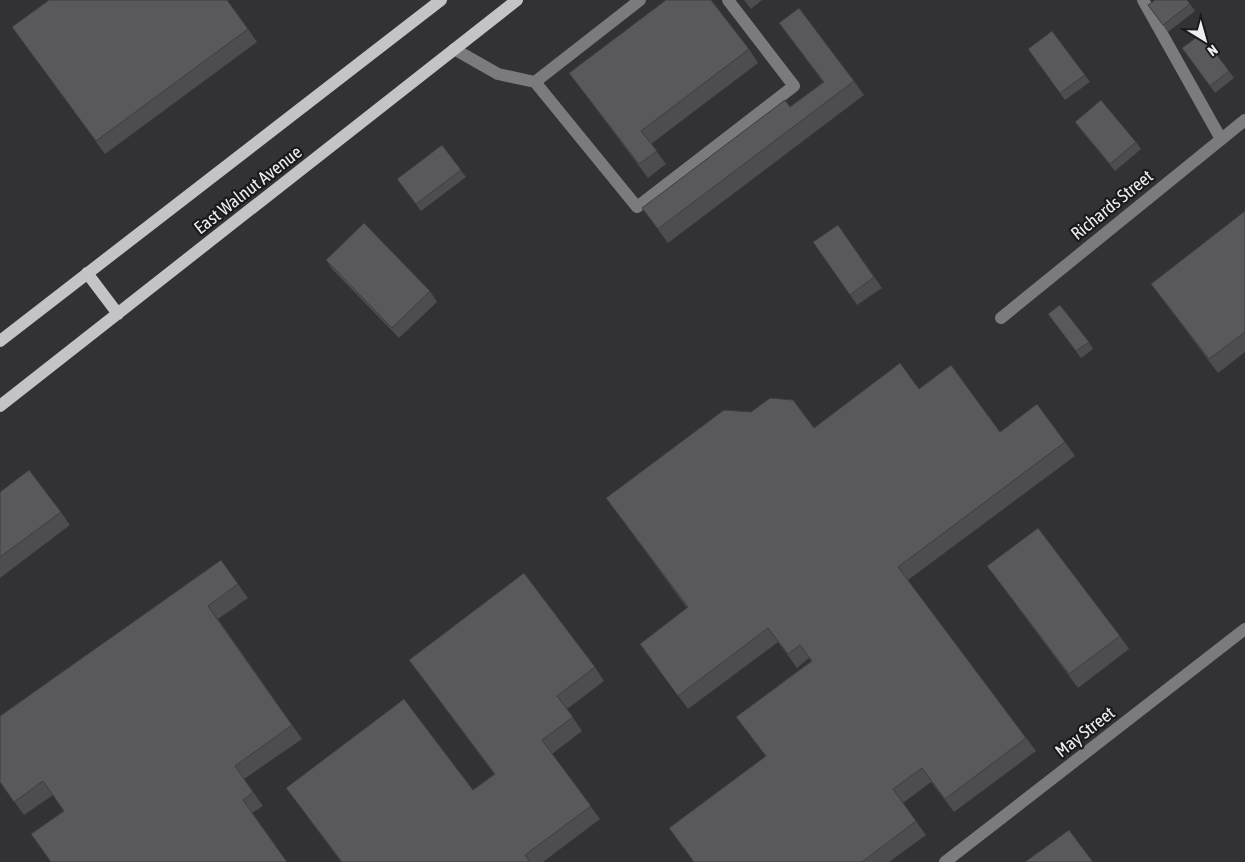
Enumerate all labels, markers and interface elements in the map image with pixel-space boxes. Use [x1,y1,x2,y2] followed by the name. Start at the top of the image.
[1180,15,1230,65] north arrow
[1205,42,1221,59] text: N
[190,141,306,238] street label: East Walnut Avenue
[1067,165,1157,244] street label: Richards Street
[1051,702,1119,761] street label: May Street

